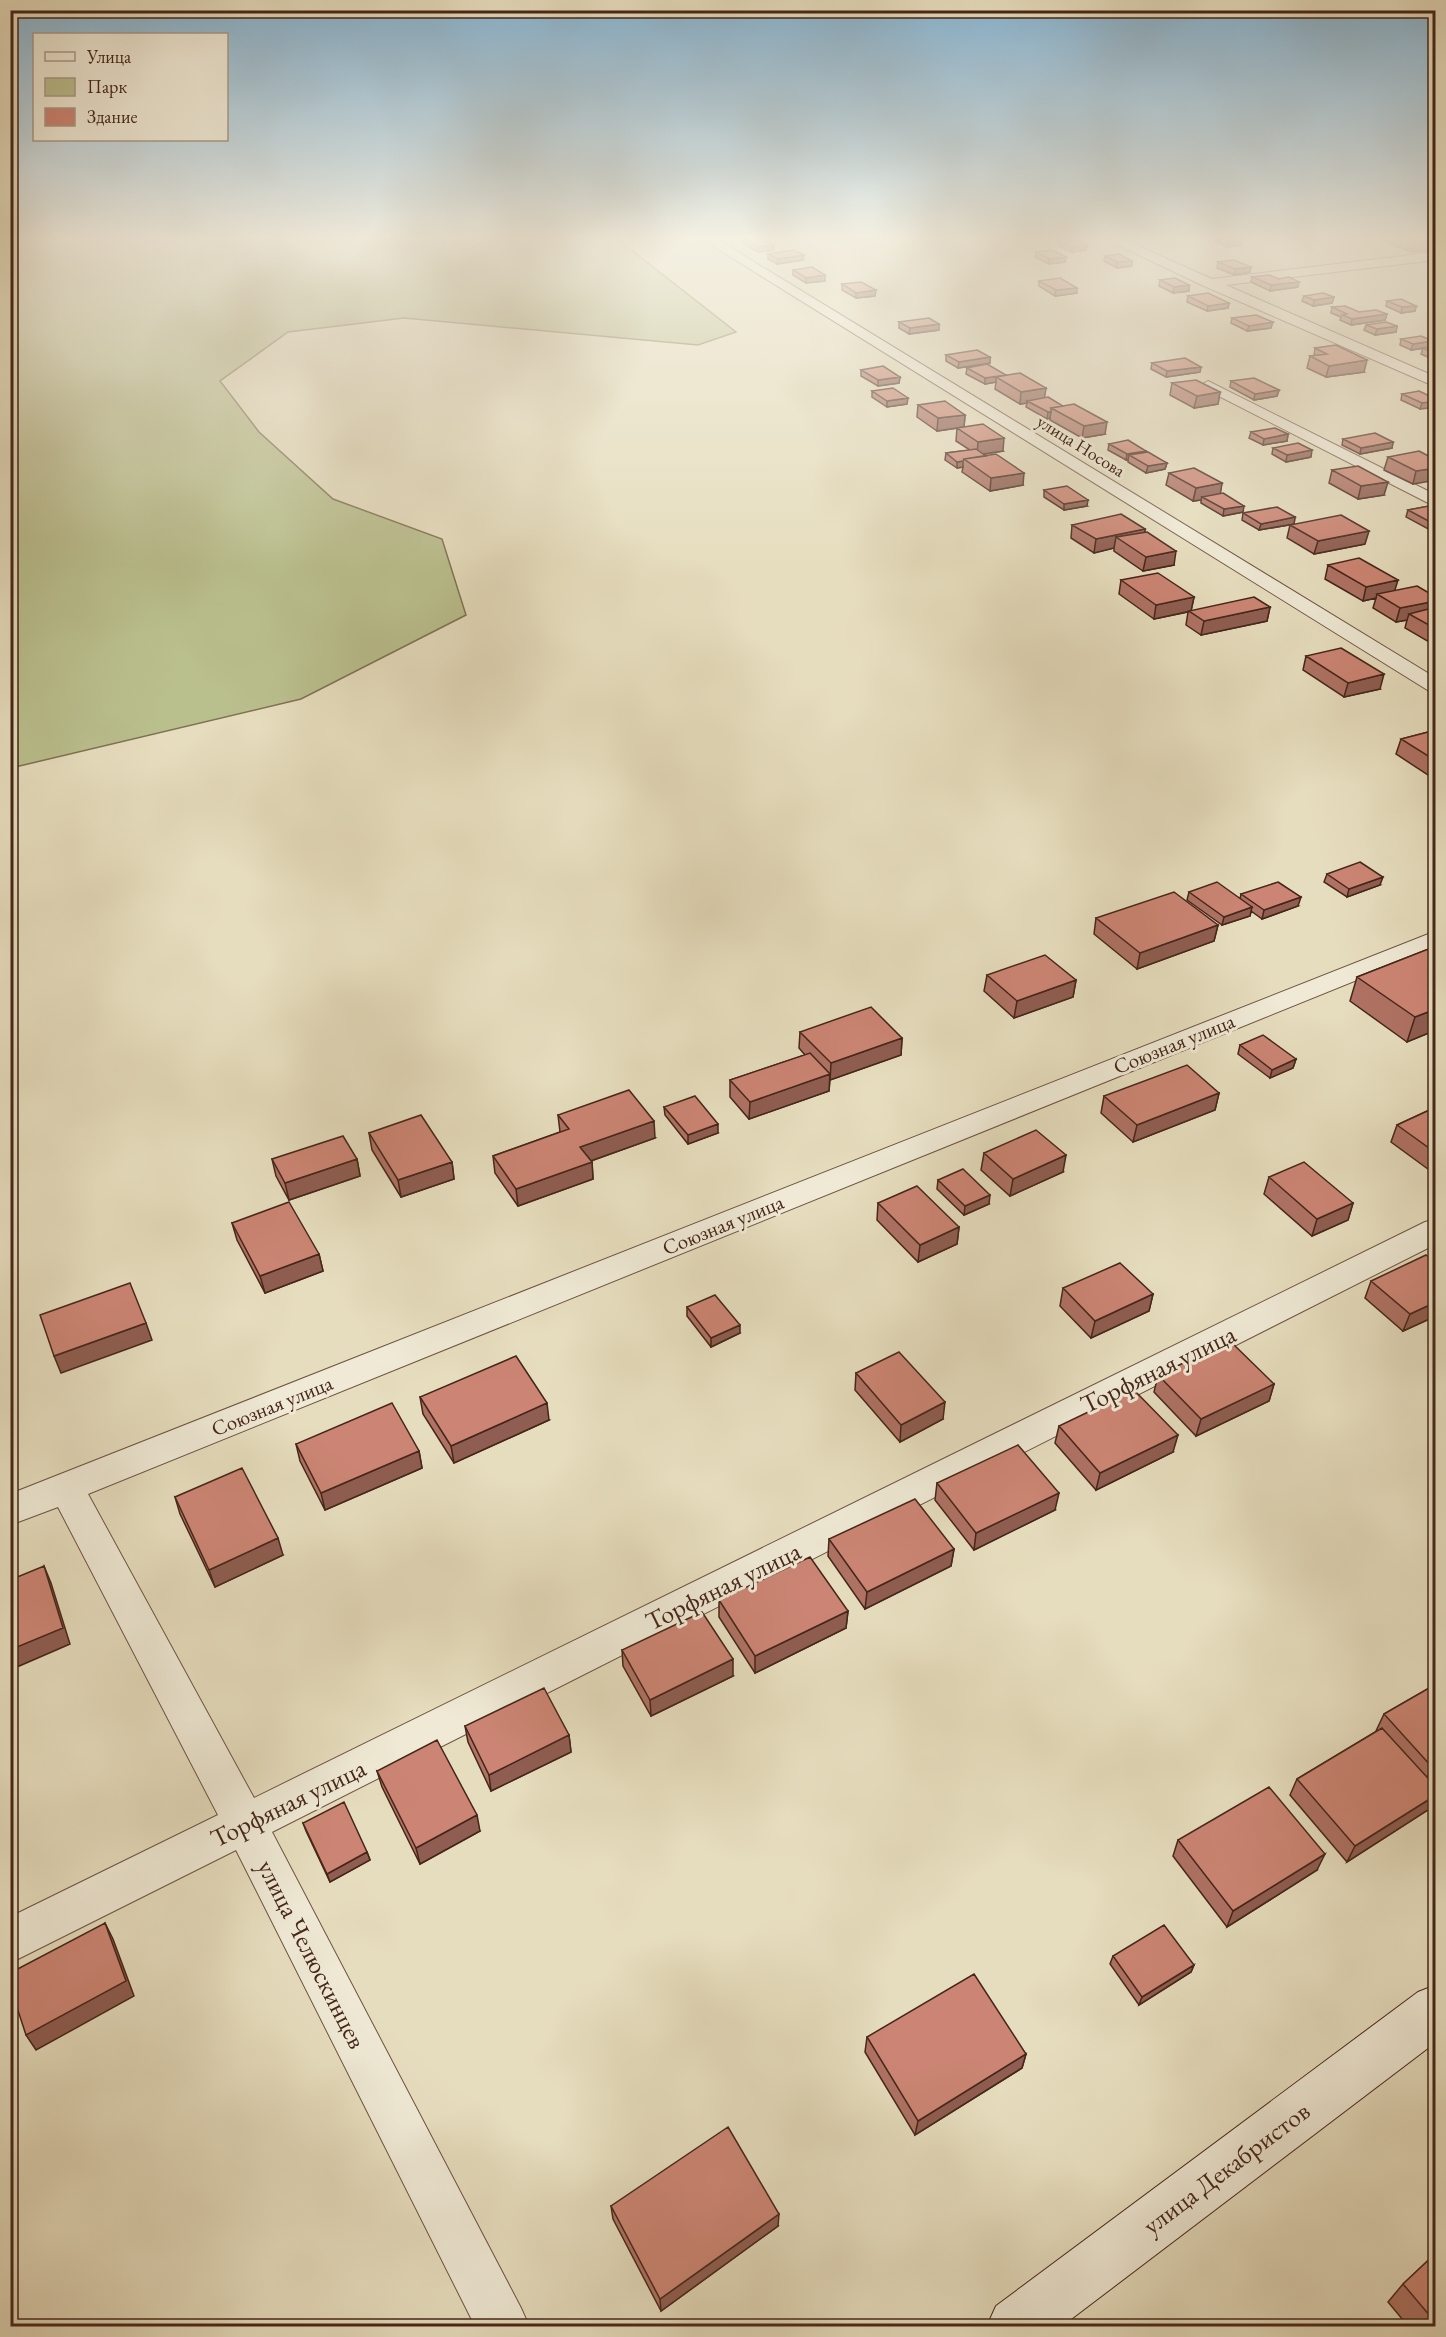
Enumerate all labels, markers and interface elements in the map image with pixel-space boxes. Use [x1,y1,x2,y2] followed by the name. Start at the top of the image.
[33,33,228,141] legend
[86,45,132,68] text: Улица
[87,75,127,98] text: Парк
[87,105,137,128] text: Здание
[1033,409,1130,482] street label: улица Носова
[1109,1007,1239,1080] street label: Союзная улица
[658,1188,788,1261] street label: Союзная улица
[1075,1316,1242,1421] street label: Торфяная улица
[207,1369,337,1442] street label: Союзная улица
[640,1533,807,1638] street label: Торфяная улица
[205,1750,372,1855] street label: Торфяная улица
[250,1854,374,2054] street label: улица Челюскинцев
[1135,2094,1317,2242] street label: улица Декабристов

